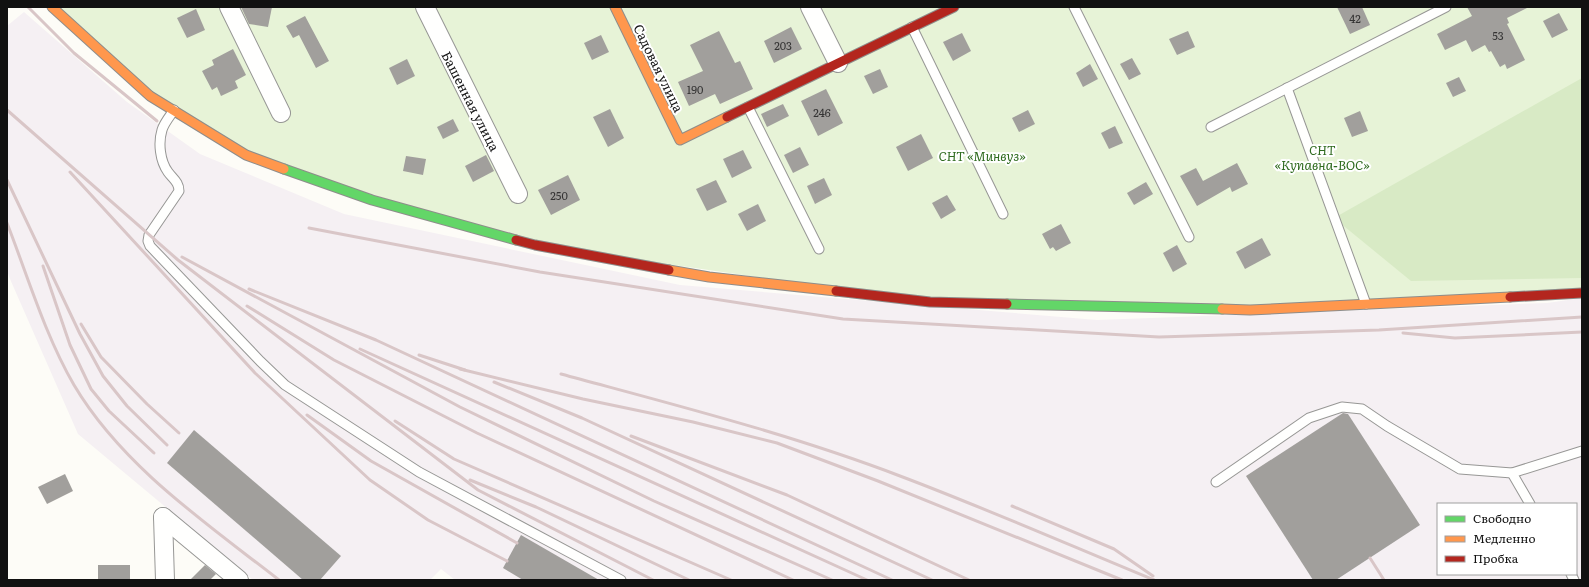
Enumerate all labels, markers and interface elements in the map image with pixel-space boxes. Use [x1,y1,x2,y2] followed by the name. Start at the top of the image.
[1349,10,1361,26] house number: 42
[629,21,689,115] street label: Садовая улица
[1492,27,1504,43] house number: 53
[774,37,792,53] house number: 203
[438,48,504,154] street label: Башенная улица
[687,81,703,97] house number: 190
[813,104,831,120] house number: 246
[1274,140,1370,174] park label: СНТ «Купавна-ВОС»
[938,146,1026,165] park label: СНТ «Минвуз»
[550,187,568,203] house number: 250
[1437,503,1577,575] legend
[1473,509,1531,527] text: Свободно
[1473,529,1536,547] text: Медленно
[1473,549,1519,567] text: Пробка

